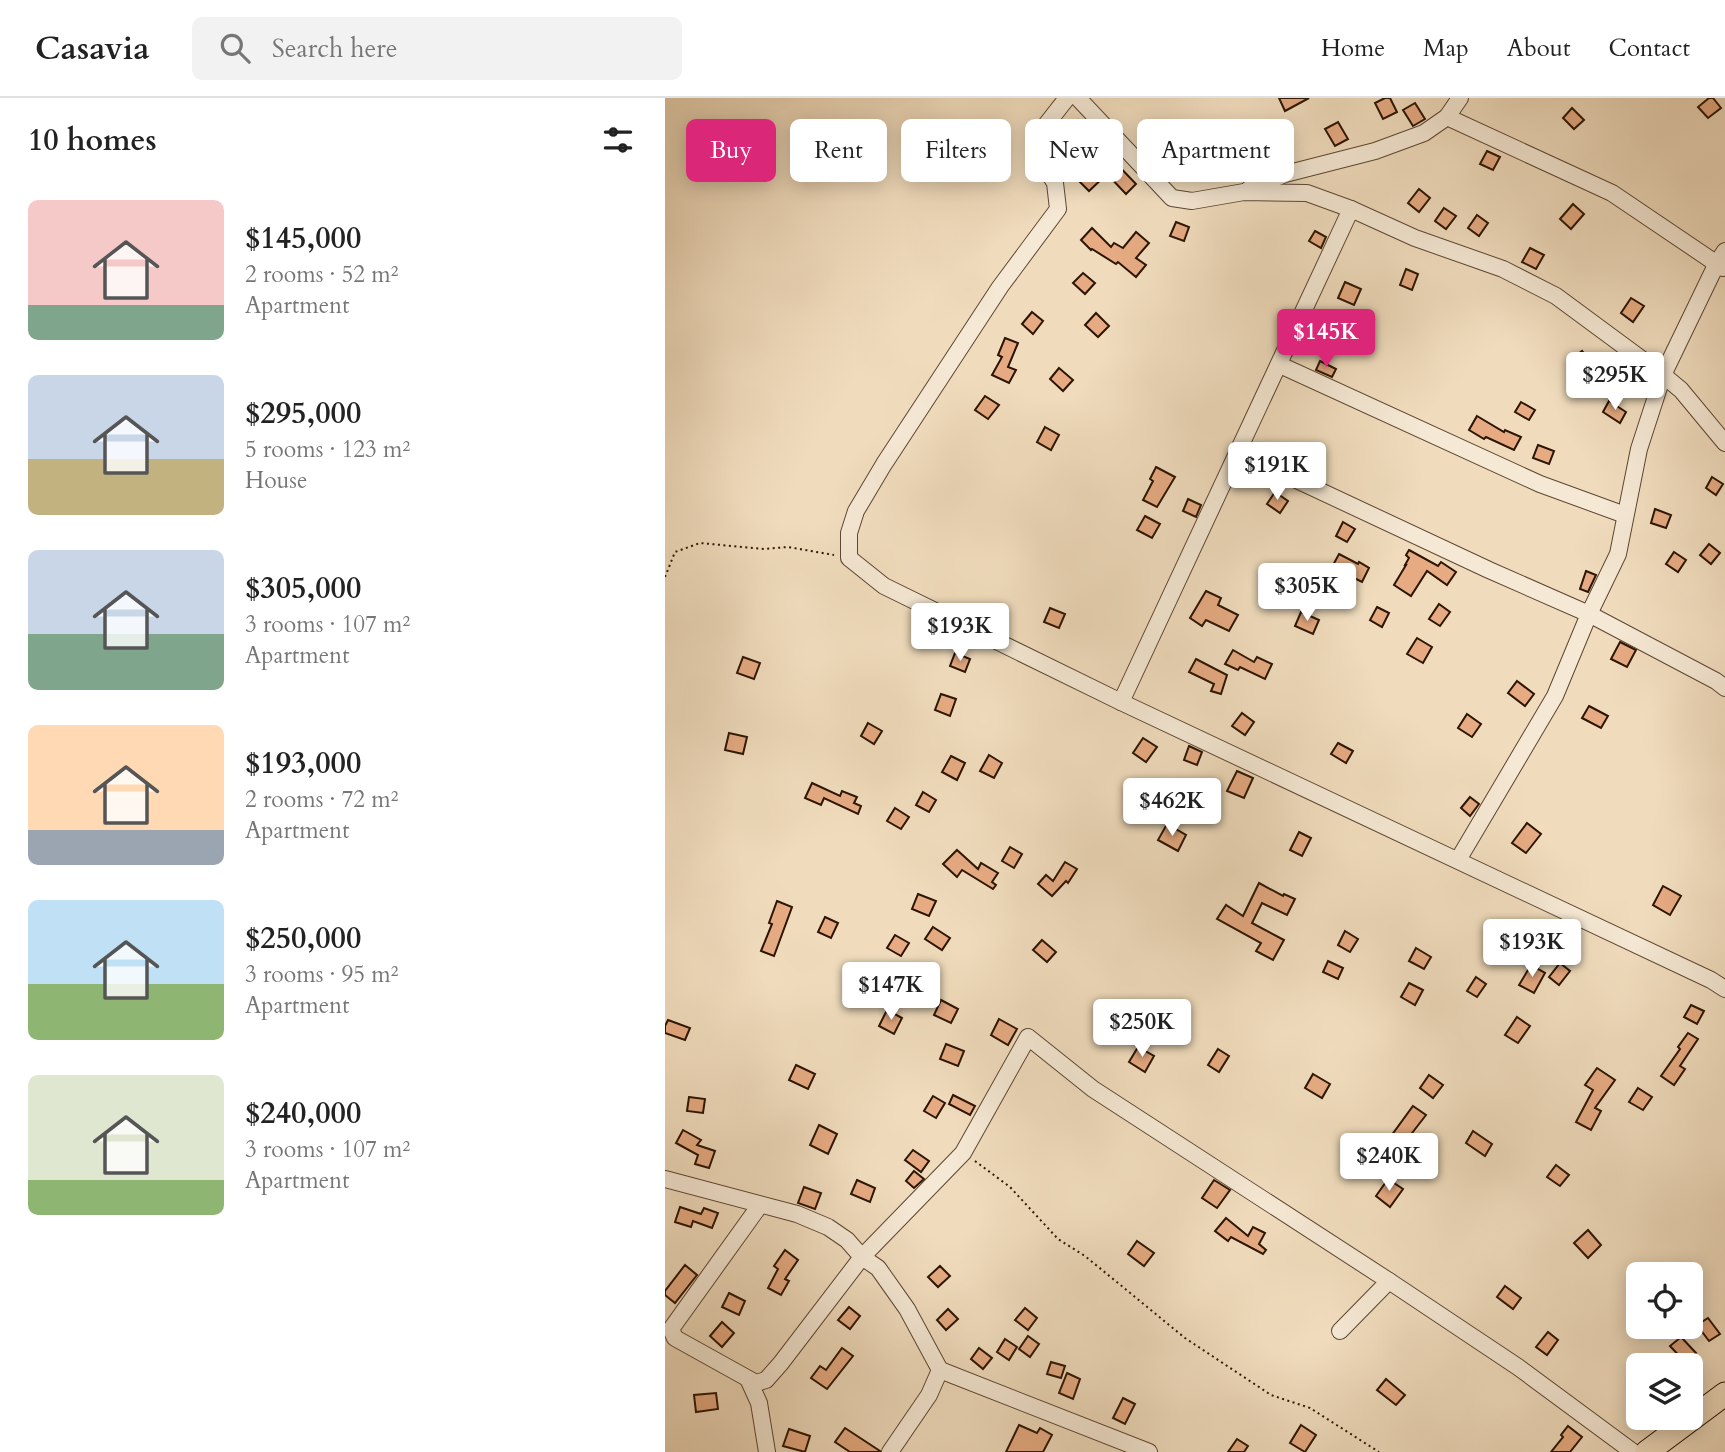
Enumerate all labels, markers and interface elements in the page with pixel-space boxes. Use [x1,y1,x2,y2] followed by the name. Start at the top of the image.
[192,17,682,80] search box
[35,26,150,71] text: Casavia
[216,29,254,67] icon: search
[272,31,398,66] text: Search here
[1321,32,1385,65] text: Home
[1423,32,1469,65] text: Map
[1507,32,1571,65] text: About
[1609,32,1690,65] text: Contact
[686,119,776,182] chip: Buy
[790,119,887,182] chip: Rent
[901,119,1011,182] chip: Filters
[1025,119,1123,182] chip: New
[1137,119,1294,182] chip: Apartment
[28,120,157,161] text: 10 homes
[599,121,637,159] icon: filters
[245,218,361,259] text: $145,000
[84,228,168,312] icon: home
[245,259,398,290] text: 2 rooms · 52 m²
[245,290,349,321] text: Apartment
[1277,310,1375,369] pin: $145K
[1293,316,1359,347] text: $145K
[1566,352,1664,412] pin: $295K
[1582,359,1648,390] text: $295K
[245,393,361,434] text: $295,000
[84,403,168,487] icon: home
[245,434,410,465] text: 5 rooms · 123 m²
[1228,442,1326,502] pin: $191K
[1244,449,1310,480] text: $191K
[245,465,307,496] text: House
[1258,564,1356,623] pin: $305K
[245,568,361,609] text: $305,000
[1274,570,1340,601] text: $305K
[84,578,168,662] icon: home
[911,603,1009,663] pin: $193K
[245,609,410,640] text: 3 rooms · 107 m²
[927,610,993,641] text: $193K
[245,640,349,671] text: Apartment
[245,743,361,784] text: $193,000
[84,753,168,837] icon: home
[1123,778,1221,838] pin: $462K
[245,784,398,815] text: 2 rooms · 72 m²
[1139,785,1205,816] text: $462K
[245,815,349,846] text: Apartment
[245,918,361,959] text: $250,000
[1483,920,1581,979] pin: $193K
[1499,926,1565,957] text: $193K
[84,928,168,1012] icon: home
[245,959,398,990] text: 3 rooms · 95 m²
[842,962,940,1022] pin: $147K
[858,969,924,1000] text: $147K
[245,990,349,1021] text: Apartment
[1093,1000,1191,1059] pin: $250K
[1109,1006,1175,1037] text: $250K
[245,1093,361,1134] text: $240,000
[84,1103,168,1187] icon: home
[245,1134,410,1165] text: 3 rooms · 107 m²
[1340,1134,1438,1193] pin: $240K
[1356,1140,1422,1171] text: $240K
[245,1165,349,1196] text: Apartment
[1626,1262,1703,1430] map controls
[1626,1262,1703,1339] button: locate
[1626,1353,1703,1430] button: layers

